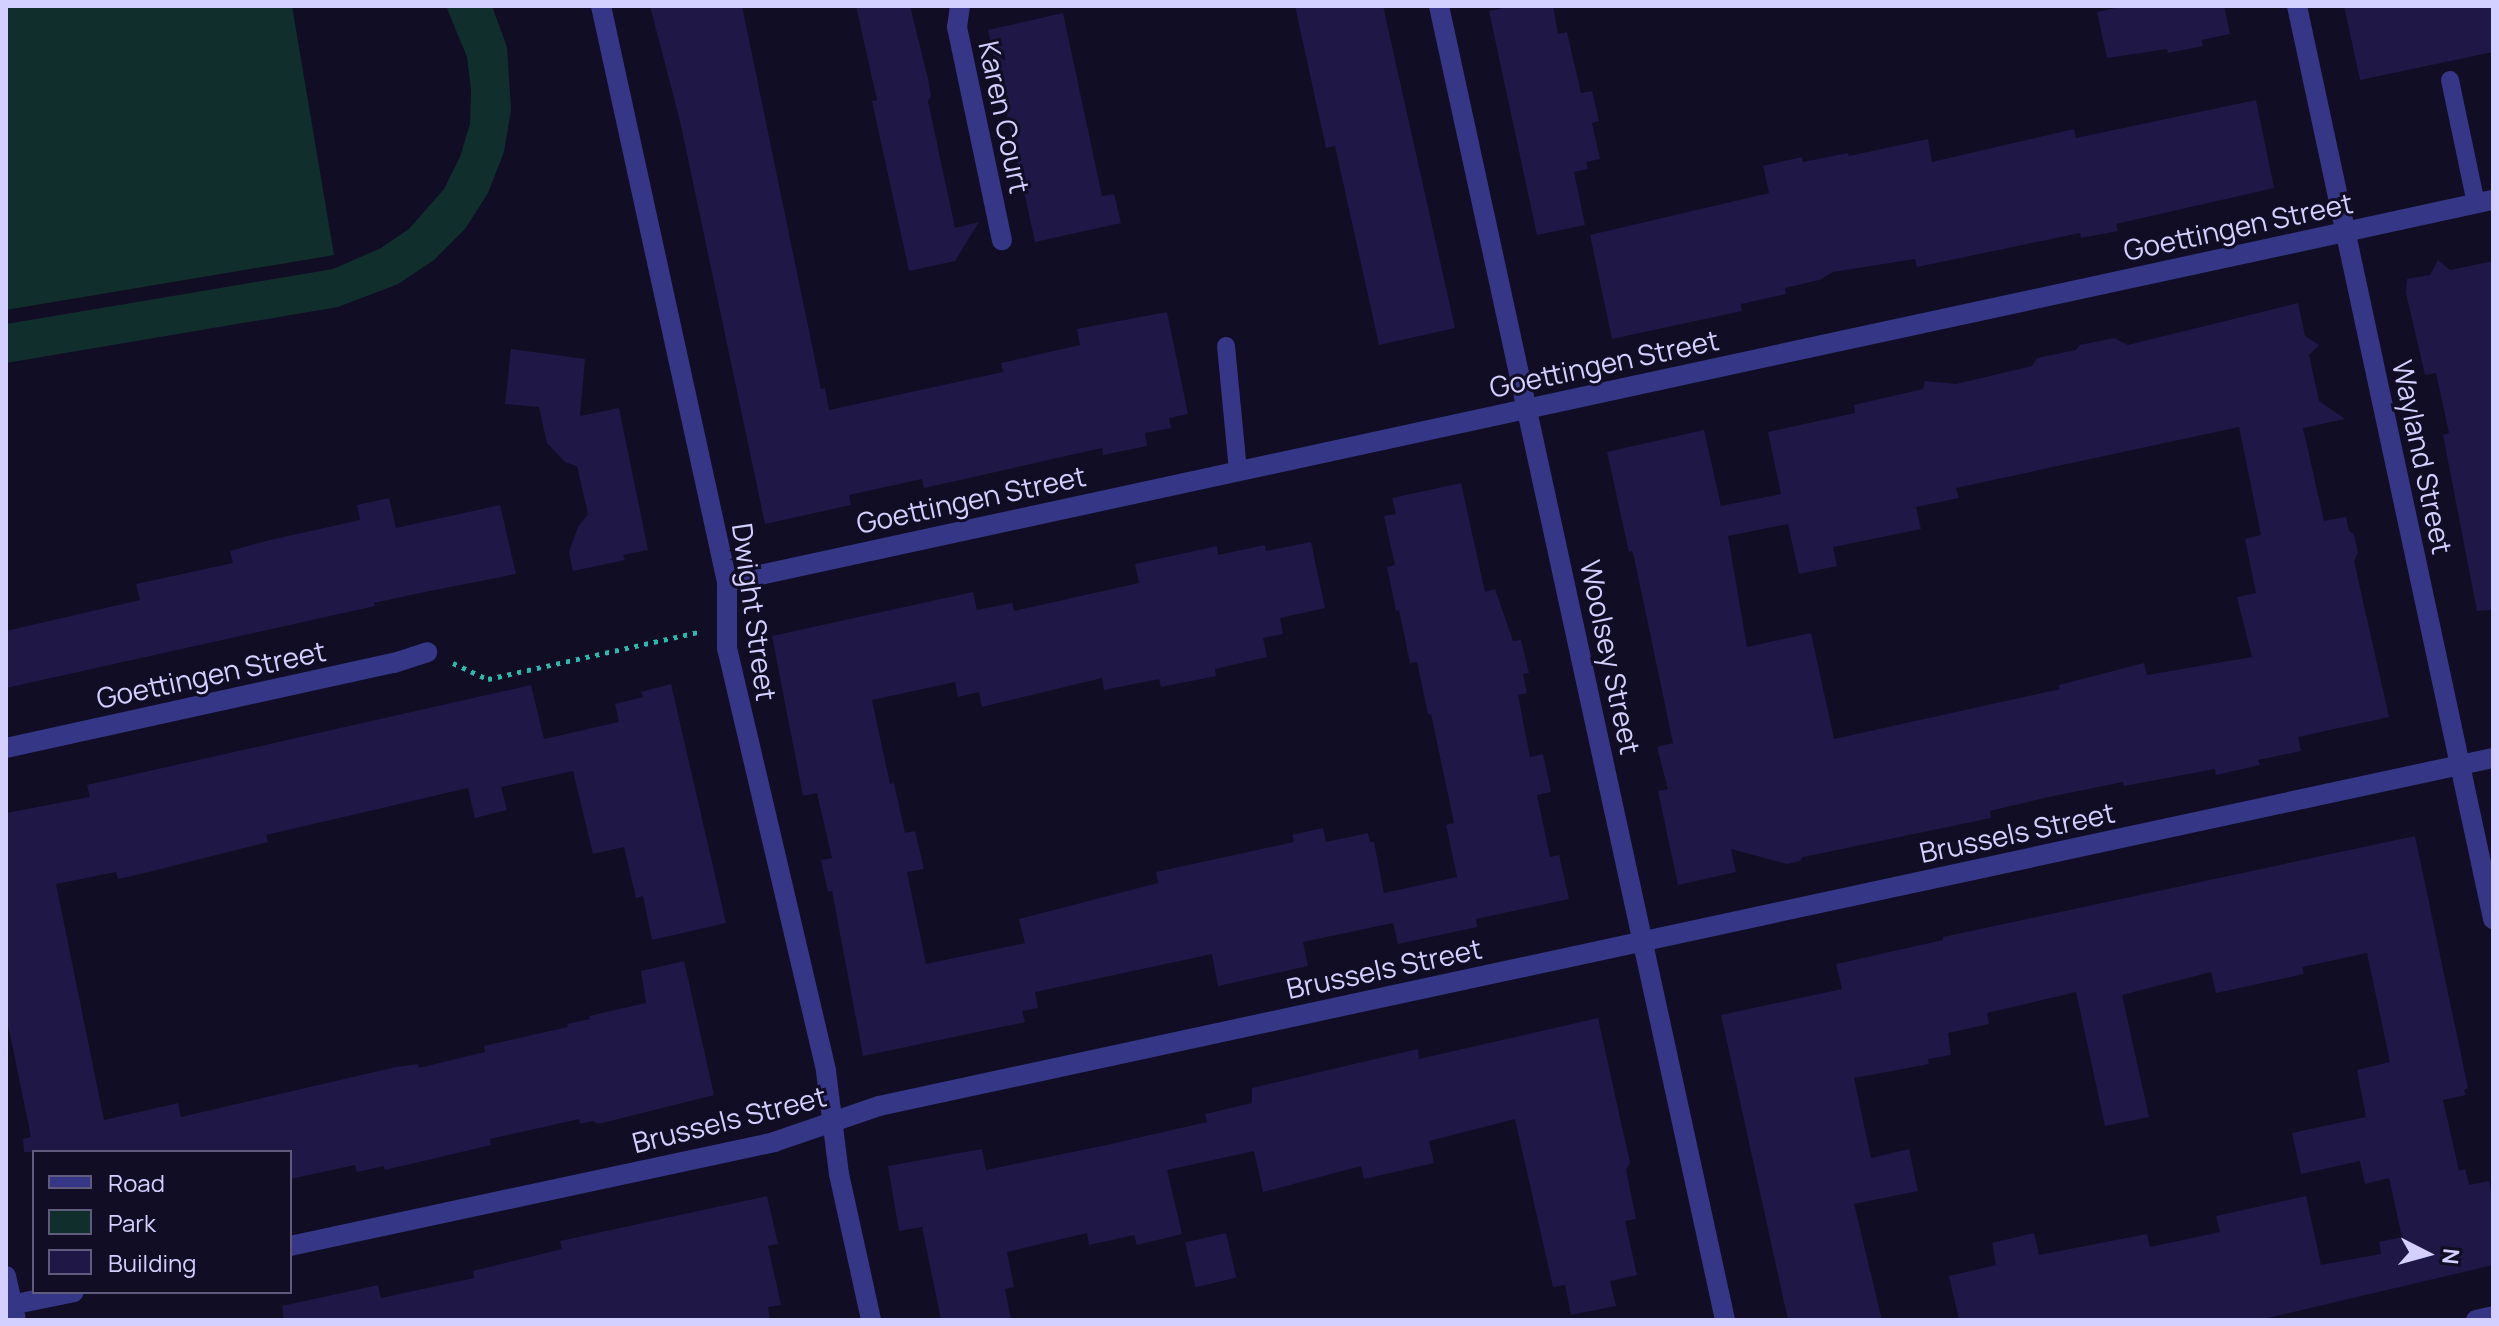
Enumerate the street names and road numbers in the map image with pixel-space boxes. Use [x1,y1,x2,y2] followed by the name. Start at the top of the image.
[972,38,1038,196] street label: Karen Court
[2120,185,2356,267] street label: Goettingen Street
[1486,322,1722,404] street label: Goettingen Street
[2386,357,2460,557] street label: Wayland Street
[853,458,1089,540] street label: Goettingen Street
[726,521,784,703] street label: Dwight Street
[1574,557,1648,757] street label: Woolsey Street
[93,633,329,715] street label: Goettingen Street
[1916,795,2118,869] street label: Brussels Street
[1283,931,1485,1005] street label: Brussels Street
[629,1079,829,1159] street label: Brussels Street

